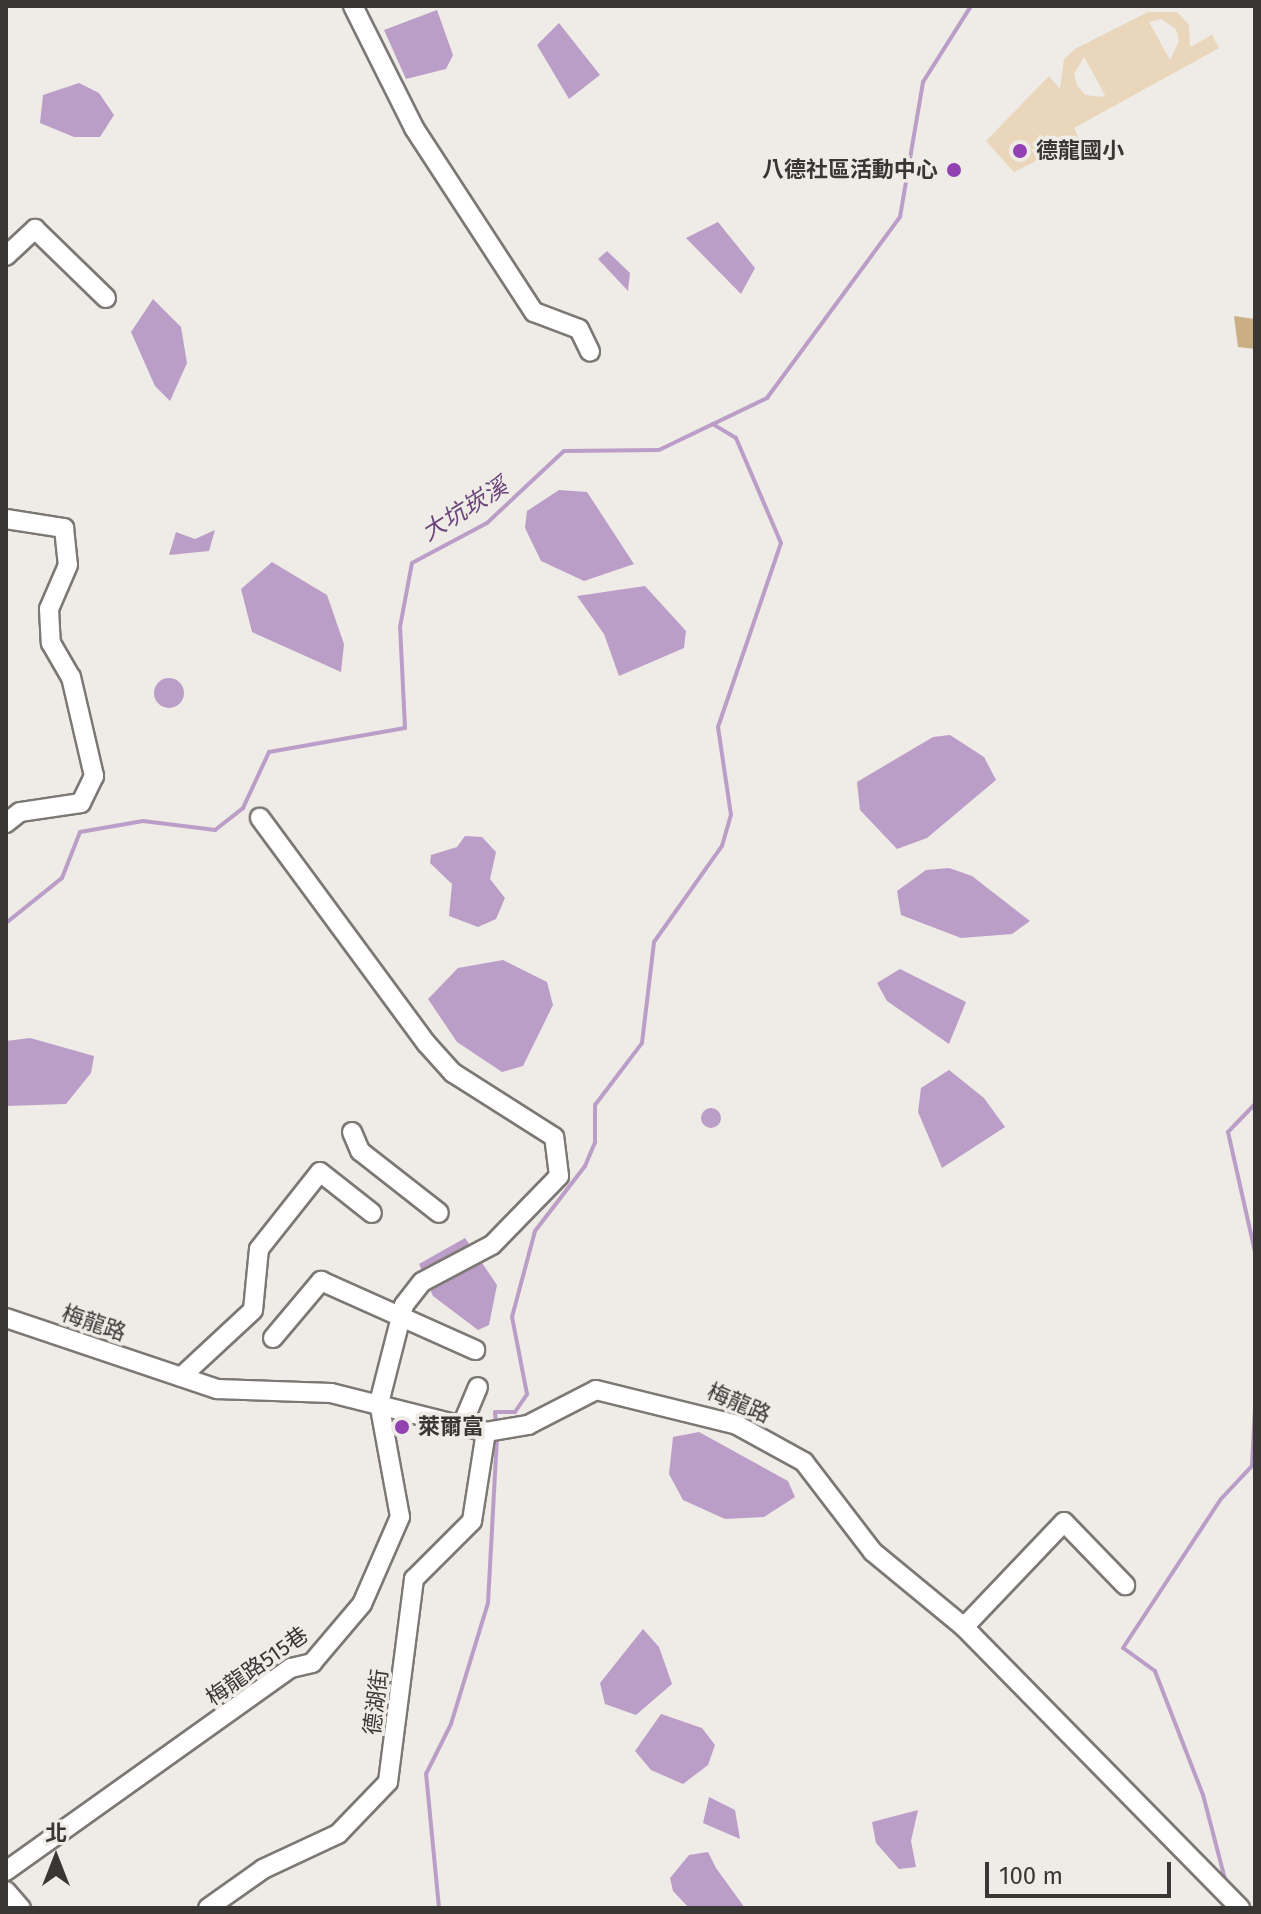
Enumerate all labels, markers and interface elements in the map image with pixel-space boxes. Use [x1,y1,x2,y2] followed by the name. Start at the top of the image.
[1036,138,1124,164] place label: 德龍國小
[1011,142,1029,160] marker: 德龍國小
[762,157,938,183] place label: 八德社區活動中心
[945,161,963,179] marker: 八德社區活動中心
[417,472,513,548] water label: 大坑崁溪
[59,1300,129,1346] street label: 梅龍路
[703,1378,775,1428] street label: 梅龍路
[418,1414,484,1440] place label: 萊爾富
[393,1418,411,1436] marker: 萊爾富
[201,1621,313,1711] street label: 梅龍路515巷
[359,1668,393,1736] street label: 德湖街
[16,1818,96,1898] north arrow
[45,1820,67,1847] text: 北
[989,1846,1175,1896] scale bar
[999,1862,1063,1890] text: 100 m

